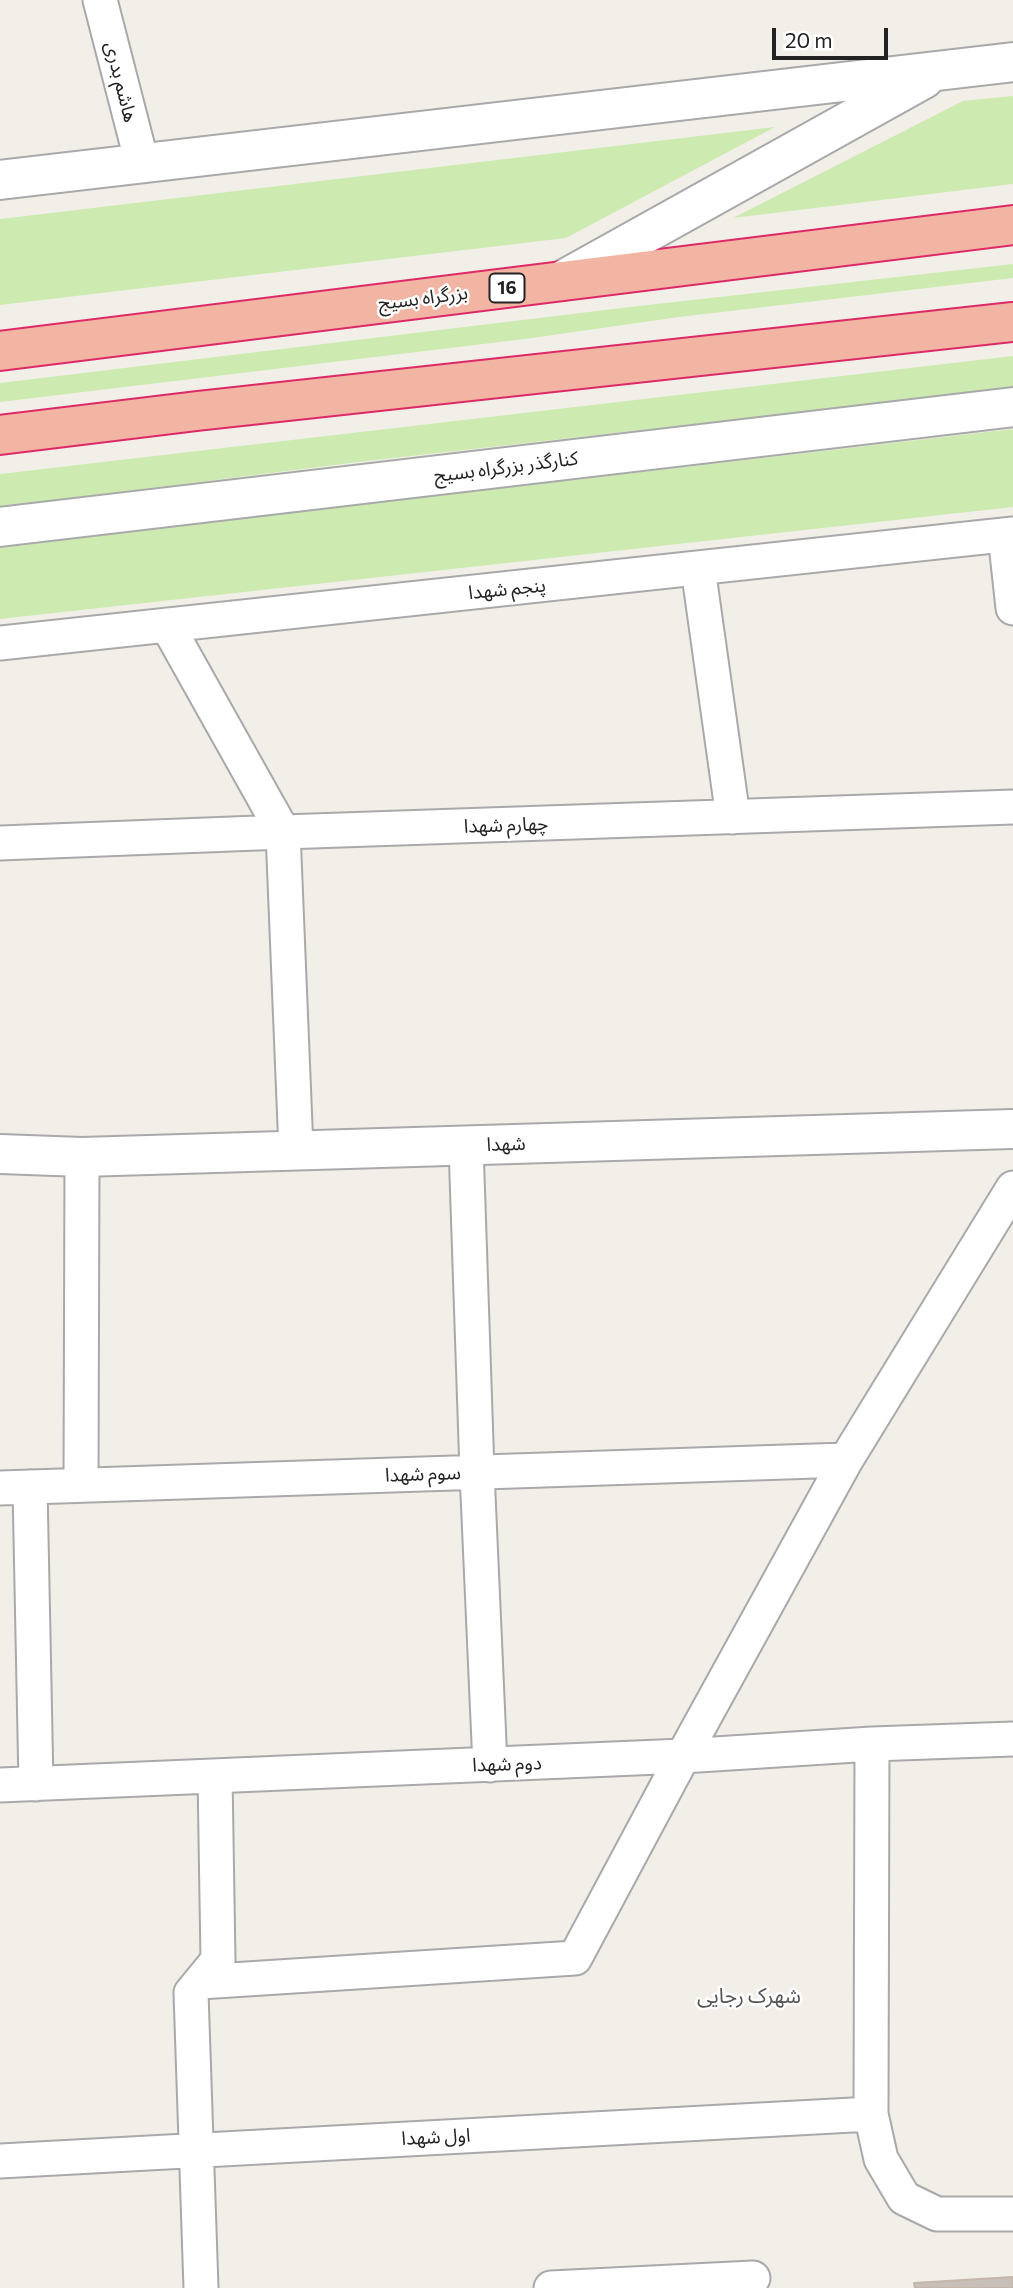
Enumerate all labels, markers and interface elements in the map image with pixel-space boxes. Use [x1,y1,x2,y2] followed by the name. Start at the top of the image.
[775,14,890,58] scale bar
[785,27,833,52] text: 20 m
[100,39,142,125] street label: هاشم بدری
[490,274,524,302] road number: 16
[377,281,469,315] street label: بزرگراه بسیج
[433,447,579,487] street label: کنارگذر بزرگراه بسیج
[467,574,547,604] street label: پنجم شهدا
[463,812,549,838] street label: چهارم شهدا
[486,1132,526,1156] street label: شهدا
[385,1461,461,1487] street label: سوم شهدا
[472,1751,542,1777] street label: دوم شهدا
[697,1983,801,2009] district label: شهرک رجایی
[401,2124,471,2150] street label: اول شهدا

